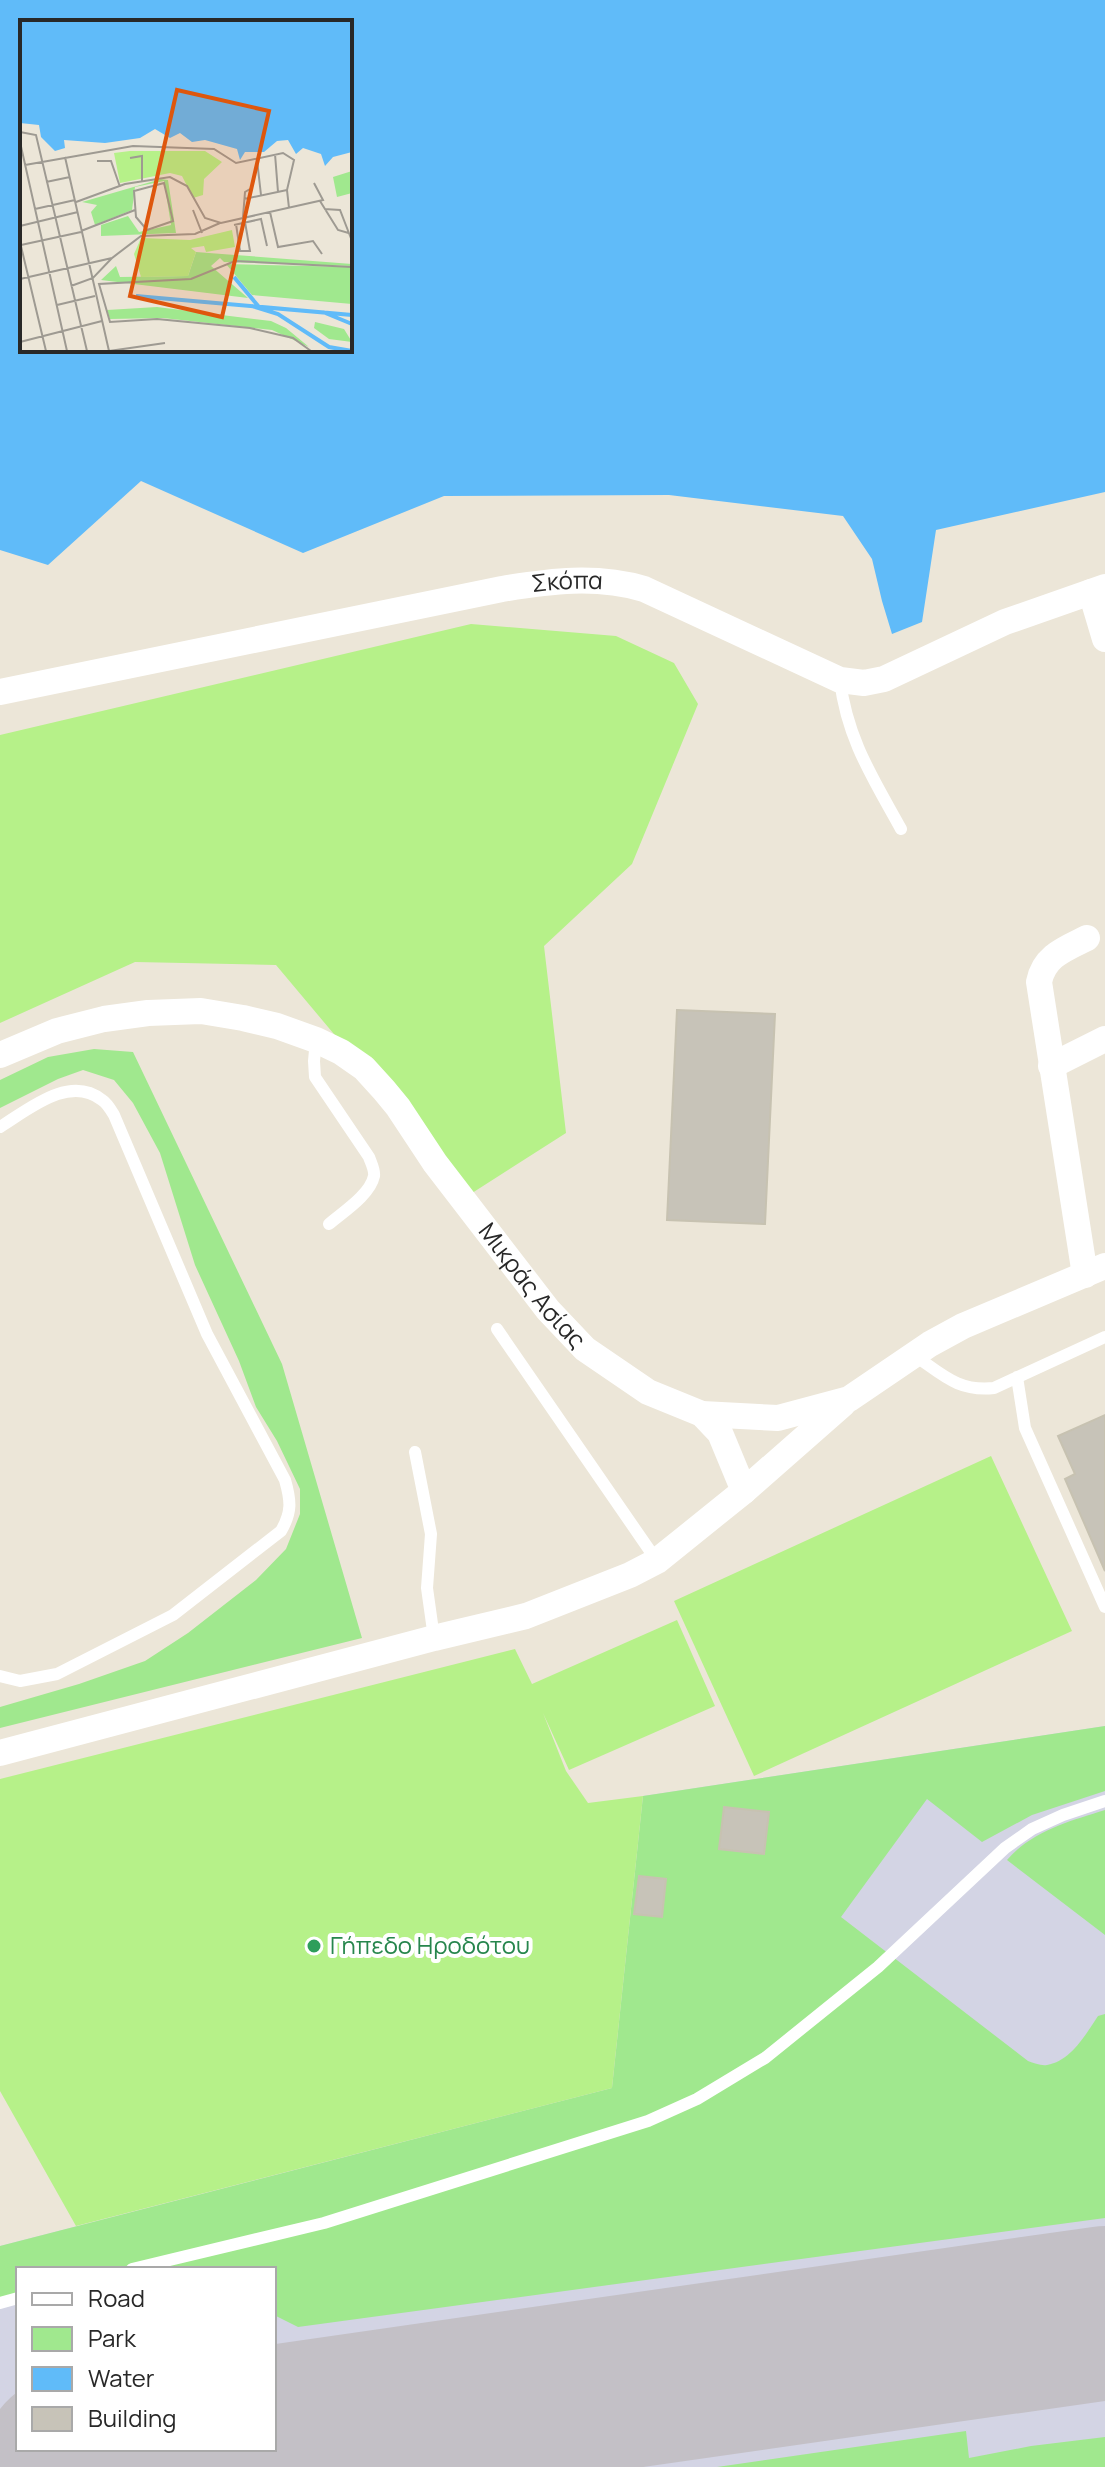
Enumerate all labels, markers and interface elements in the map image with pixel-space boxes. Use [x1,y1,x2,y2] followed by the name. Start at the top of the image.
[20,20,352,352] inset map
[529,563,604,599] street label: Σκόπα
[472,1215,594,1355] street label: Μικράς Ασίας
[330,1928,530,1961] place label: Γήπεδο Ηροδότου
[305,1937,323,1955] marker: Γήπεδο Ηροδότου
[16,2267,276,2451] legend
[88,2281,145,2314] text: Road
[88,2321,137,2354] text: Park
[88,2361,155,2394] text: Water
[88,2401,176,2434] text: Building

